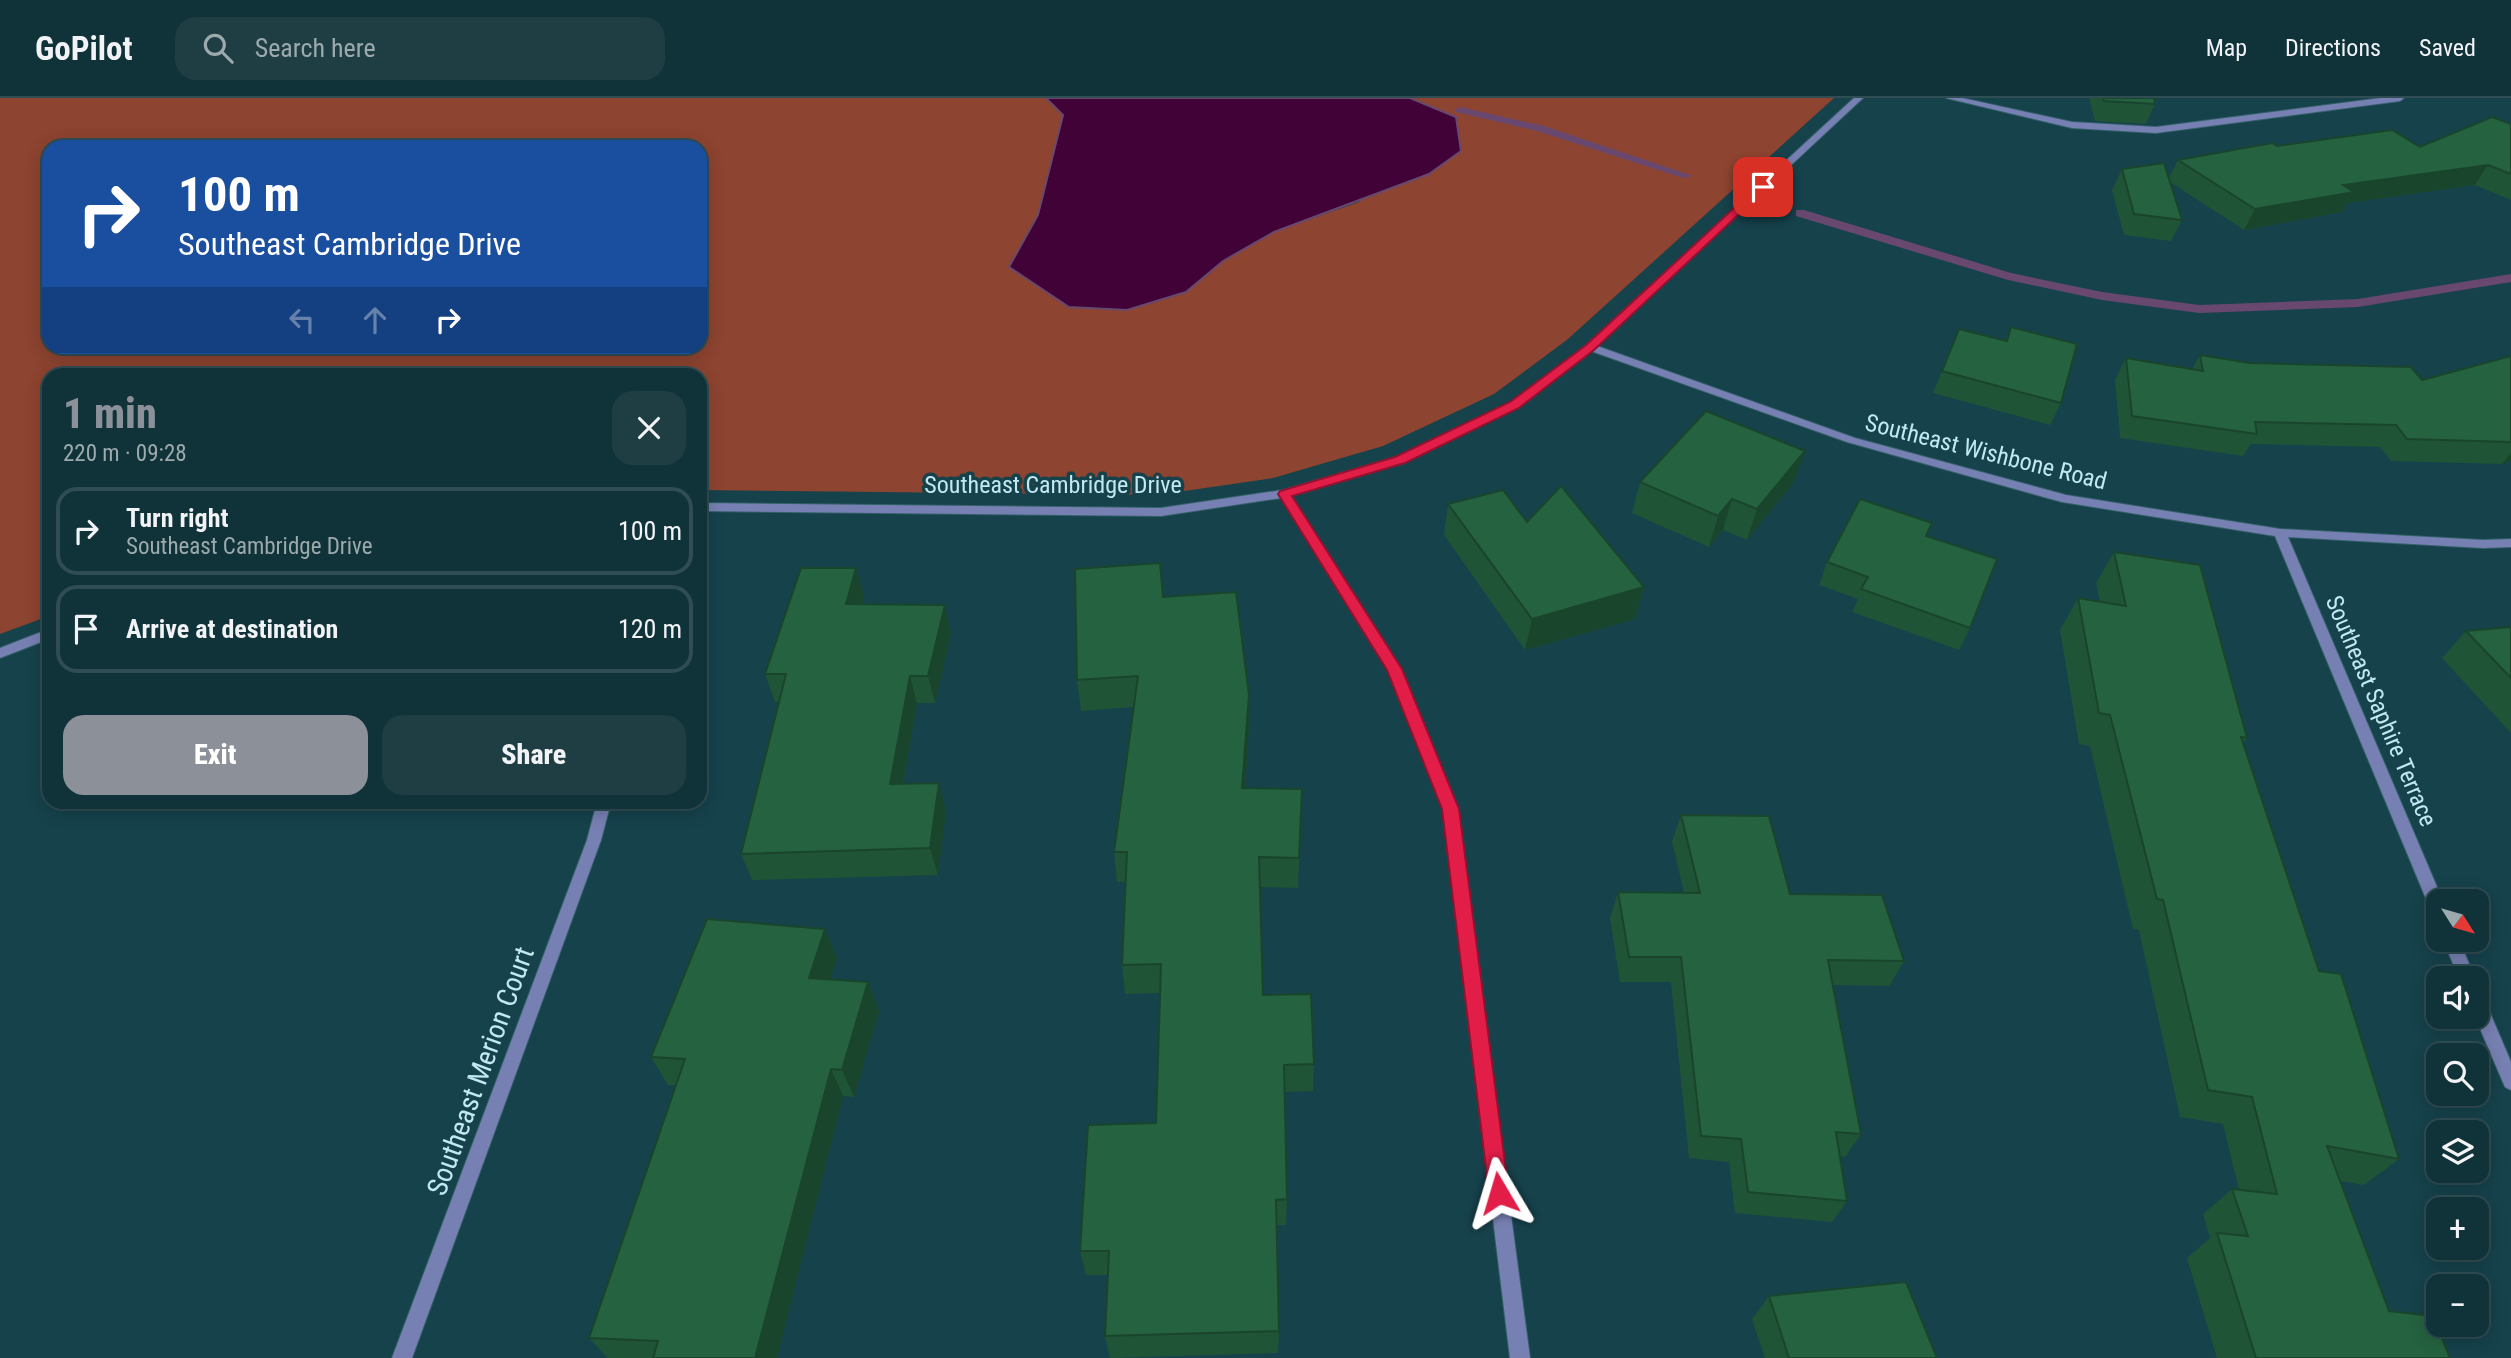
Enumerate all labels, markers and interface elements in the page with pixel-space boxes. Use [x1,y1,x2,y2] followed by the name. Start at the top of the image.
[175,17,665,80] search box
[35,29,133,68] text: GoPilot
[199,29,237,67] icon: search
[255,33,376,63] text: Search here
[2206,34,2247,62] text: Map
[2285,34,2381,62] text: Directions
[2419,34,2476,62] text: Saved
[1733,157,1793,217] pin
[178,166,300,223] text: 100 m
[63,168,154,259] icon: right
[1744,168,1782,206] icon: arrive
[178,225,521,263] text: Southeast Cambridge Drive
[283,301,321,339] icon: left
[356,301,394,339] icon: ahead
[429,301,467,339] icon: right
[63,389,157,438] text: 1 min
[612,391,686,465] button: close
[1862,408,2110,496] street label: Southeast Wishbone Road
[63,440,187,467] text: 220 m · 09:28
[924,471,1182,499] street label: Southeast Cambridge Drive
[126,503,228,533] text: Turn right
[67,512,105,550] icon: right
[618,516,682,546] text: 100 m
[126,533,373,560] text: Southeast Cambridge Drive
[2320,591,2442,831] street label: Southeast Saphire Terrace
[67,610,105,648] icon: arrive
[126,614,338,644] text: Arrive at destination
[618,614,682,644] text: 120 m
[63,715,368,795] button: Exit
[382,715,686,795] button: Share
[2426,889,2488,952] north arrow
[2426,889,2489,1337] map controls
[420,942,541,1200] street label: Southeast Merion Court
[2426,966,2489,1029] button: sound
[2426,1043,2489,1106] button: search
[2426,1120,2489,1183] button: layers
[1462,1156,1536,1230] position arrow
[2426,1197,2489,1260] button: +
[2426,1274,2489,1337] button: −

